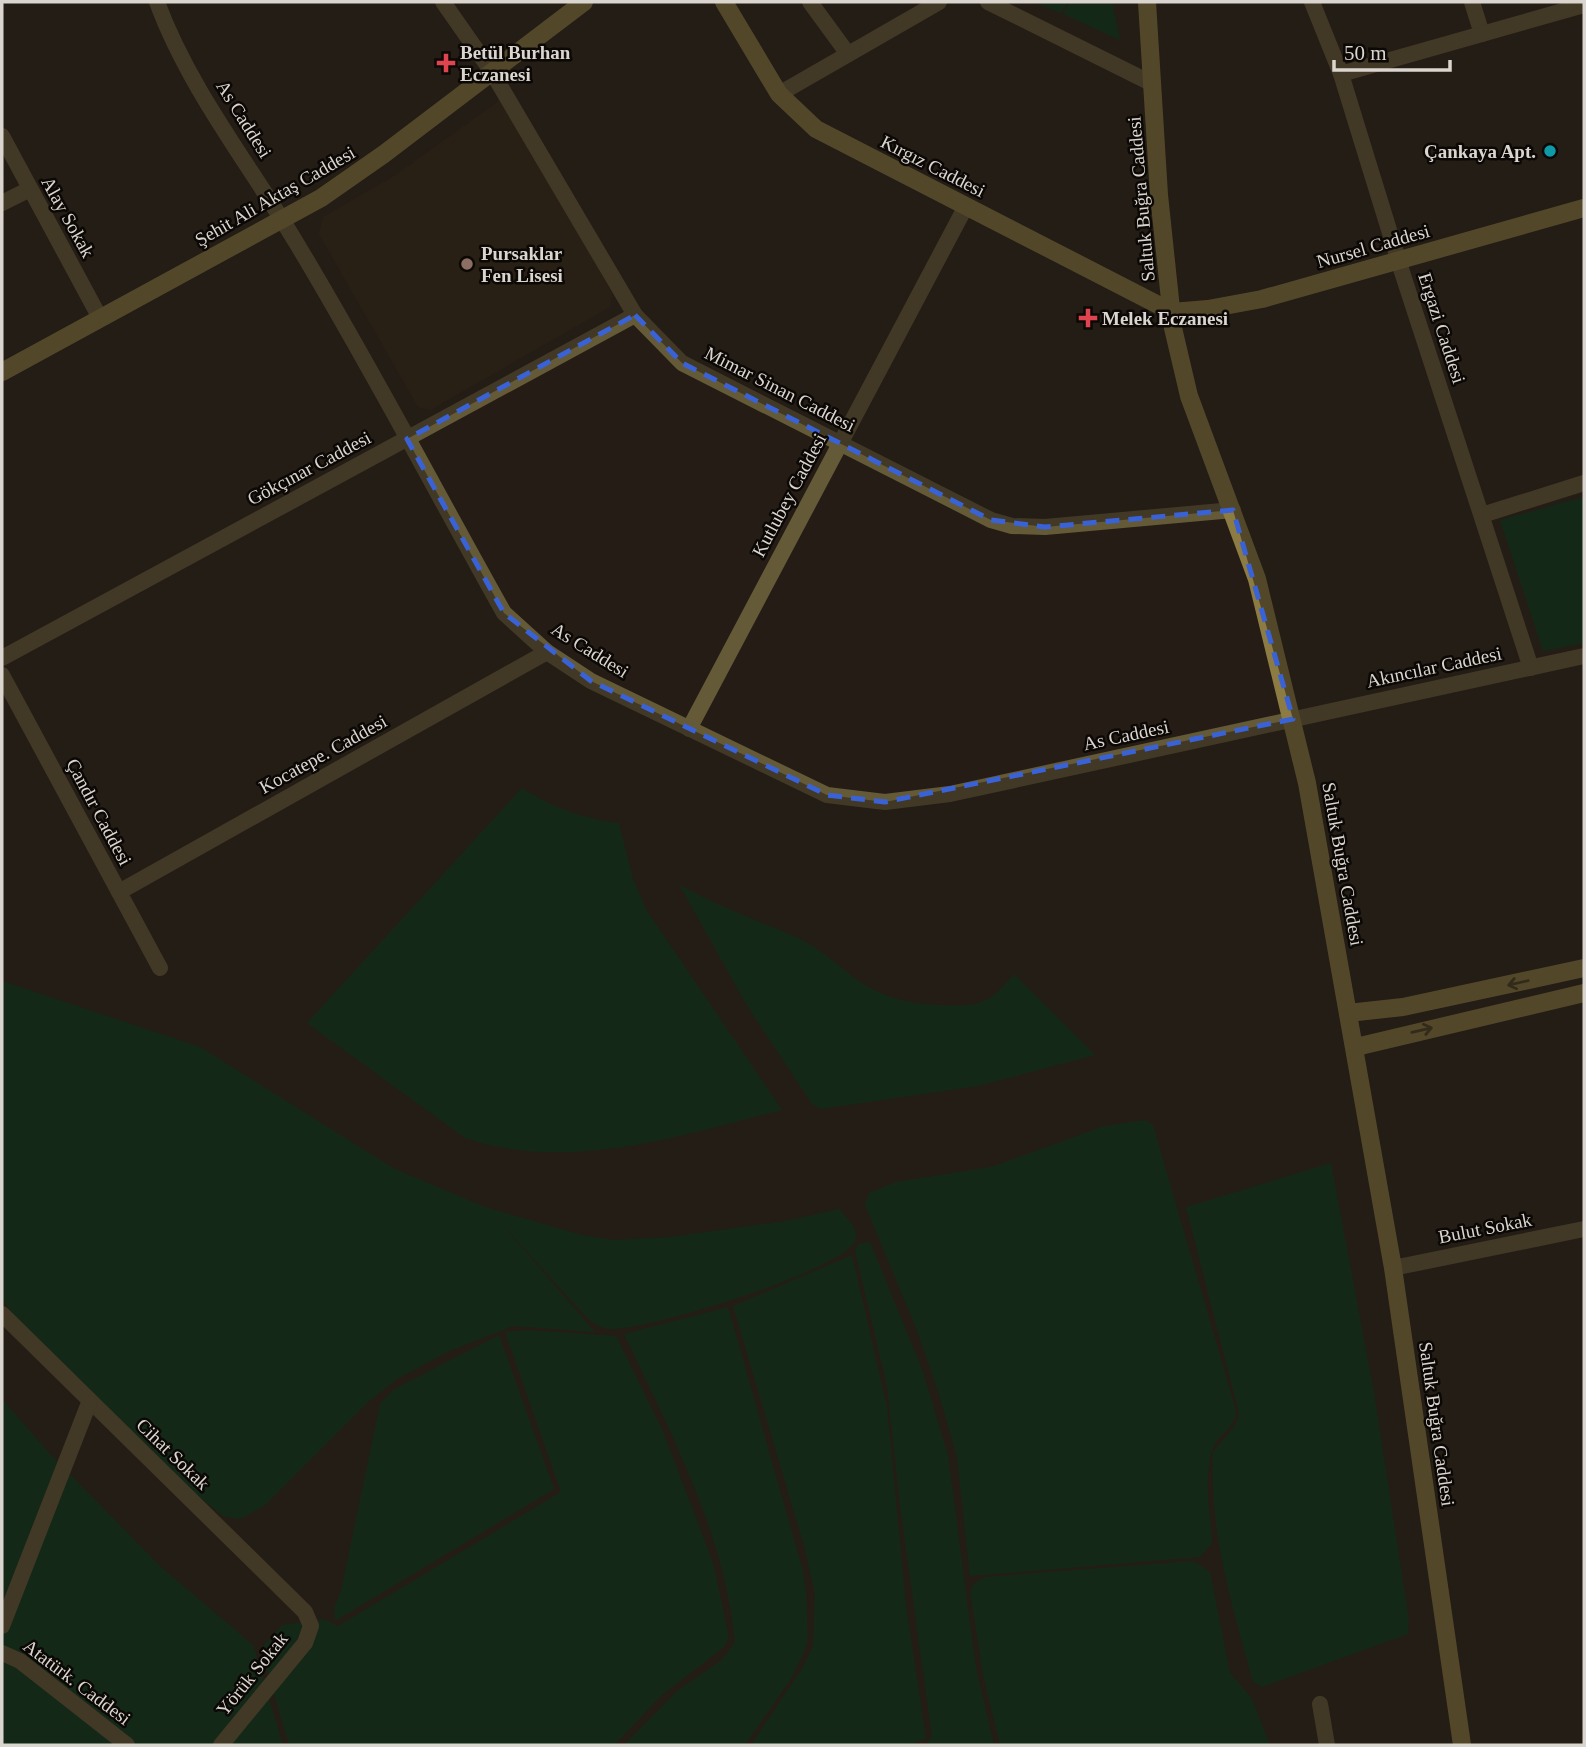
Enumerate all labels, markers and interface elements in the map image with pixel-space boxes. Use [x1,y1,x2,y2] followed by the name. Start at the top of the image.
[1334,28,1450,72] scale bar
[1344,41,1387,65] text: 50 m
[460,42,571,85] place label: Betül Burhan Eczanesi
[438,55,454,71] marker: Betül Burhan Eczanesi
[212,77,276,161] street label: As Caddesi
[1123,116,1159,282] street label: Saltuk Buğra Caddesi
[877,131,989,201] street label: Kırgız Caddesi
[1424,141,1536,162] place label: Çankaya Apt.
[191,142,359,250] street label: Şehit Ali Aktaş Caddesi
[1542,143,1558,159] marker: Çankaya Apt.
[37,173,99,262] street label: Alay Sokak
[1314,220,1432,272] street label: Nursel Caddesi
[481,243,563,286] place label: Pursaklar Fen Lisesi
[459,256,475,272] marker: Pursaklar Fen Lisesi
[1414,270,1470,386] street label: Ergazi Caddesi
[1102,308,1228,329] place label: Melek Eczanesi
[1080,310,1096,326] marker: Melek Eczanesi
[701,342,859,436] street label: Mimar Sinan Caddesi
[244,427,374,509] street label: Gökçınar Caddesi
[748,430,830,560] street label: Kutlubey Caddesi
[548,618,632,682] street label: As Caddesi
[1364,642,1504,692] street label: Akıncılar Caddesi
[256,710,390,798] street label: Kocatepe. Caddesi
[1081,716,1171,754] street label: As Caddesi
[62,755,136,869] street label: Çandır Caddesi
[1318,781,1368,947] street label: Saltuk Buğra Caddesi
[1507,977,1530,990] one-way arrow
[1410,1022,1433,1036] one-way arrow
[1437,1209,1534,1247] street label: Bulut Sokak
[1415,1340,1459,1508] street label: Saltuk Buğra Caddesi
[132,1414,214,1494] street label: Cihat Sokak
[212,1628,292,1720] street label: Yörük Sokak
[19,1635,135,1729] street label: Atatürk. Caddesi

